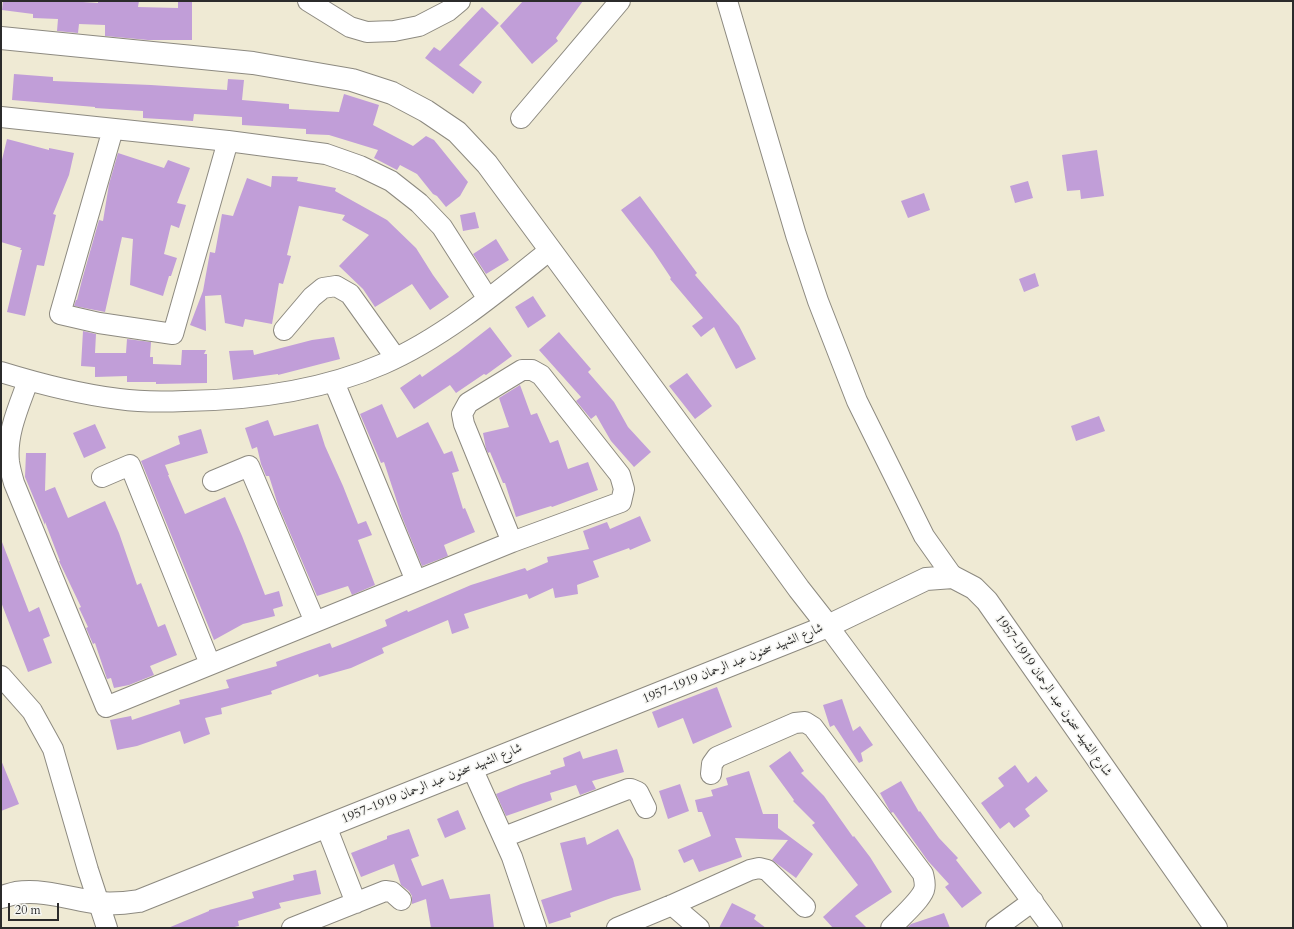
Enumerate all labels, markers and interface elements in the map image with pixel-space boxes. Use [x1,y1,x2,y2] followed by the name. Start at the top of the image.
[991,612,1115,780] street label: شارع الشهيد سحنون عبد الرحمان 1919-1957
[640,621,826,707] street label: شارع الشهيد سحنون عبد الرحمان 1919-1957
[339,741,525,827] street label: شارع الشهيد سحنون عبد الرحمان 1919-1957
[10,895,61,921] scale bar
[15,902,41,918] text: 20 m

